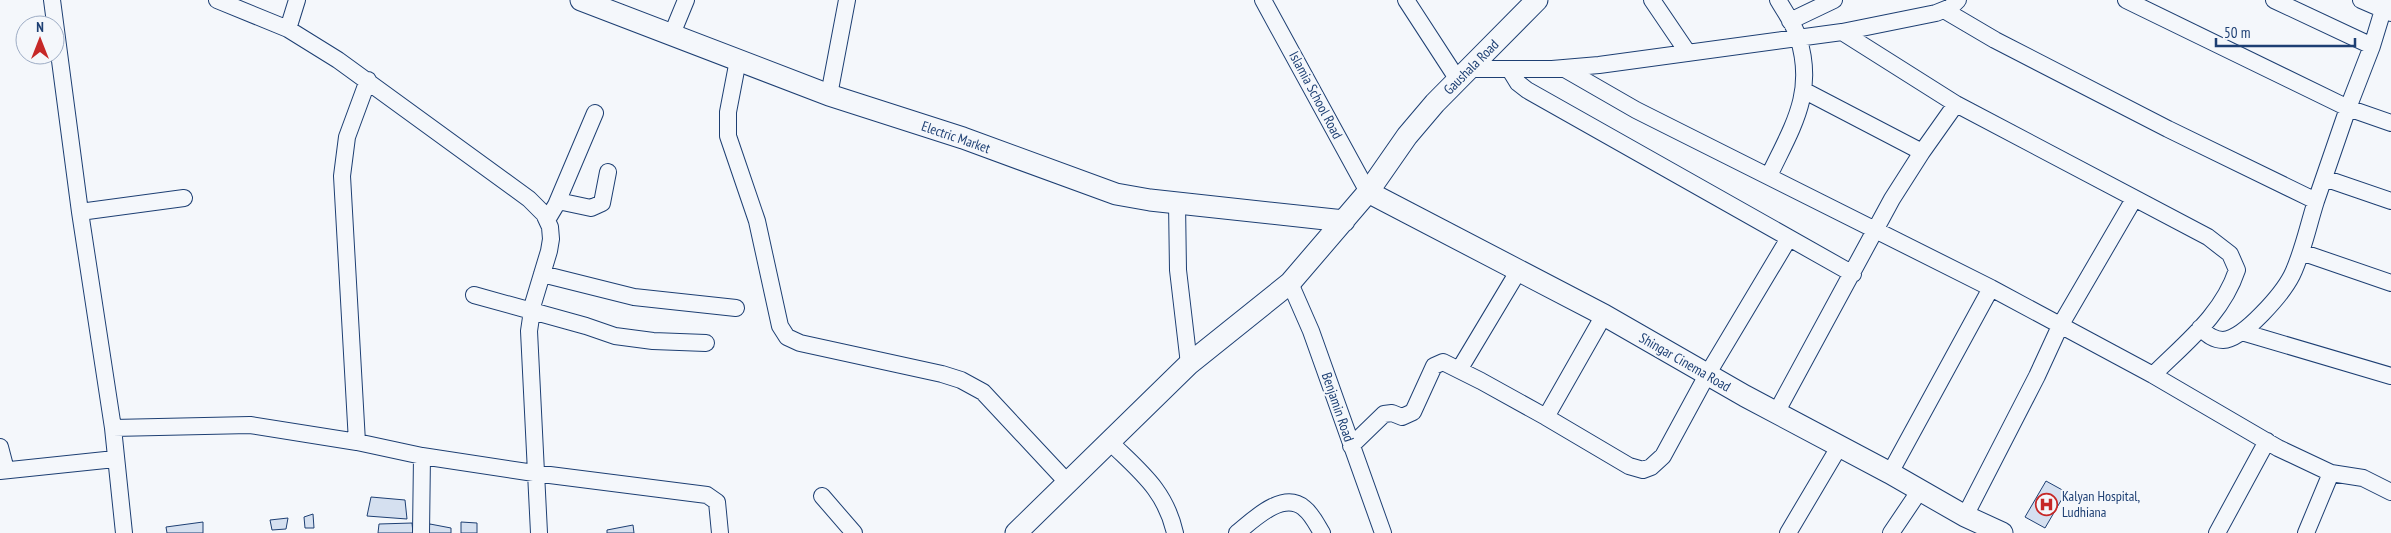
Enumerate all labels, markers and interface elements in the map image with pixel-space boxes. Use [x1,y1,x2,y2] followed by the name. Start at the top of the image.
[15,15,65,65] north arrow
[2216,15,2355,47] scale bar
[36,18,44,36] text: N
[2224,23,2250,42] text: 50 m
[1440,36,1502,98] street label: Gaushala Road
[1285,48,1347,142] street label: Islamia School Road
[919,117,993,157] street label: Electric Market
[1636,329,1734,395] street label: Shingar Cinema Road
[1318,370,1358,444] street label: Benjamin Road
[2062,487,2141,521] place label: Kalyan Hospital, Ludhiana
[2034,492,2058,516] hospital icon: Kalyan Hospital, Ludhiana

